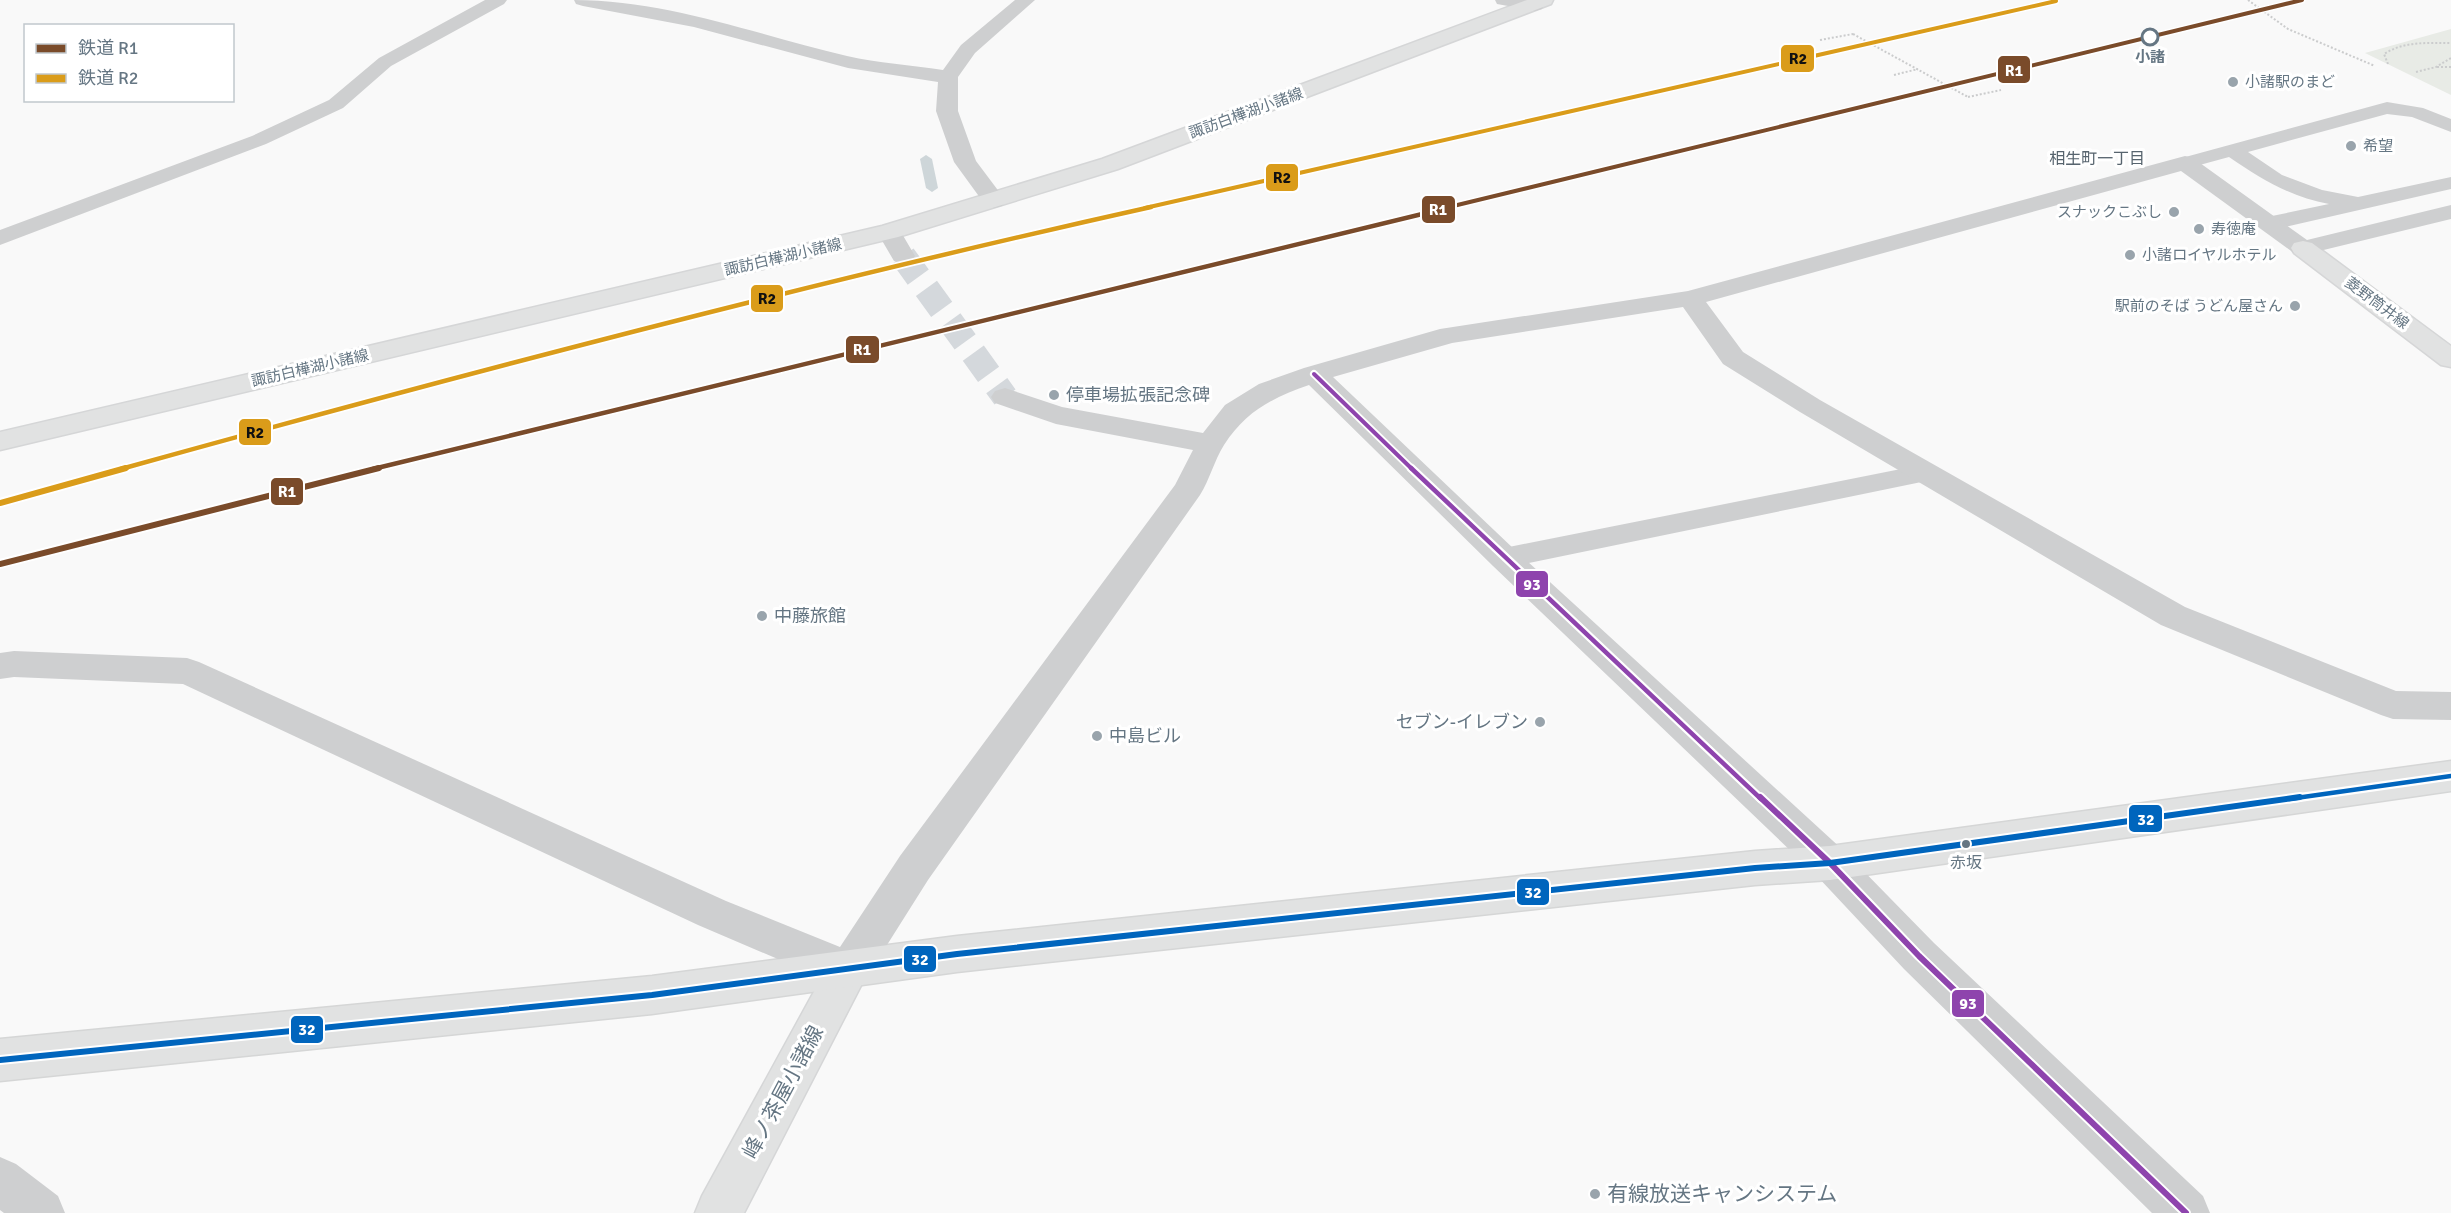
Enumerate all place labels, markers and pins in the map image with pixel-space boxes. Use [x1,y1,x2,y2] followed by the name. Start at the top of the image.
[2141,28,2159,46] marker: 小諸
[2135,48,2165,66] place label: 小諸
[2245,73,2335,91] place label: 小諸駅のまど
[2226,75,2240,89] marker: 小諸駅のまど
[2363,137,2393,155] place label: 希望
[2344,139,2358,153] marker: 希望
[2057,203,2162,221] place label: スナックこぶし
[2167,205,2181,219] marker: スナックこぶし
[2211,220,2256,238] place label: 寿徳庵
[2192,222,2206,236] marker: 寿徳庵
[2142,246,2277,264] place label: 小諸ロイヤルホテル
[2123,248,2137,262] marker: 小諸ロイヤルホテル
[2115,297,2283,315] place label: 駅前のそば うどん屋さん
[2288,299,2302,313] marker: 駅前のそば うどん屋さん
[1066,384,1210,406] place label: 停車場拡張記念碑
[1047,388,1061,402] marker: 停車場拡張記念碑
[774,605,846,627] place label: 中藤旅館
[755,609,769,623] marker: 中藤旅館
[1396,711,1528,733] place label: セブン-イレブン
[1533,715,1547,729] marker: セブン-イレブン
[1109,725,1181,747] place label: 中島ビル
[1090,729,1104,743] marker: 中島ビル
[1960,838,1972,850] marker: 赤坂
[1950,853,1982,873] place label: 赤坂
[1607,1181,1837,1207] place label: 有線放送キャンシステム
[1588,1187,1602,1201] marker: 有線放送キャンシステム

